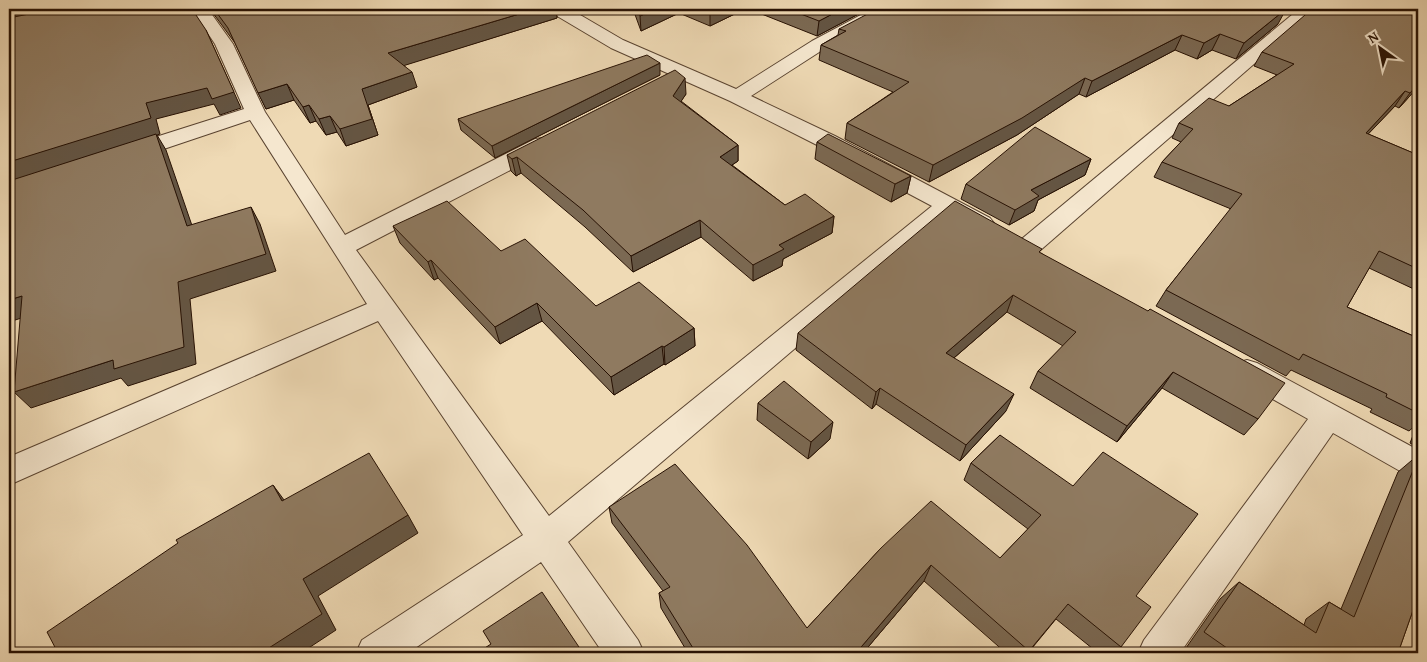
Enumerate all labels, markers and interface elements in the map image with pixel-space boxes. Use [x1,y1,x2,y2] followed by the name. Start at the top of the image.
[1354,22,1404,72] north arrow
[1364,26,1383,48] text: N

